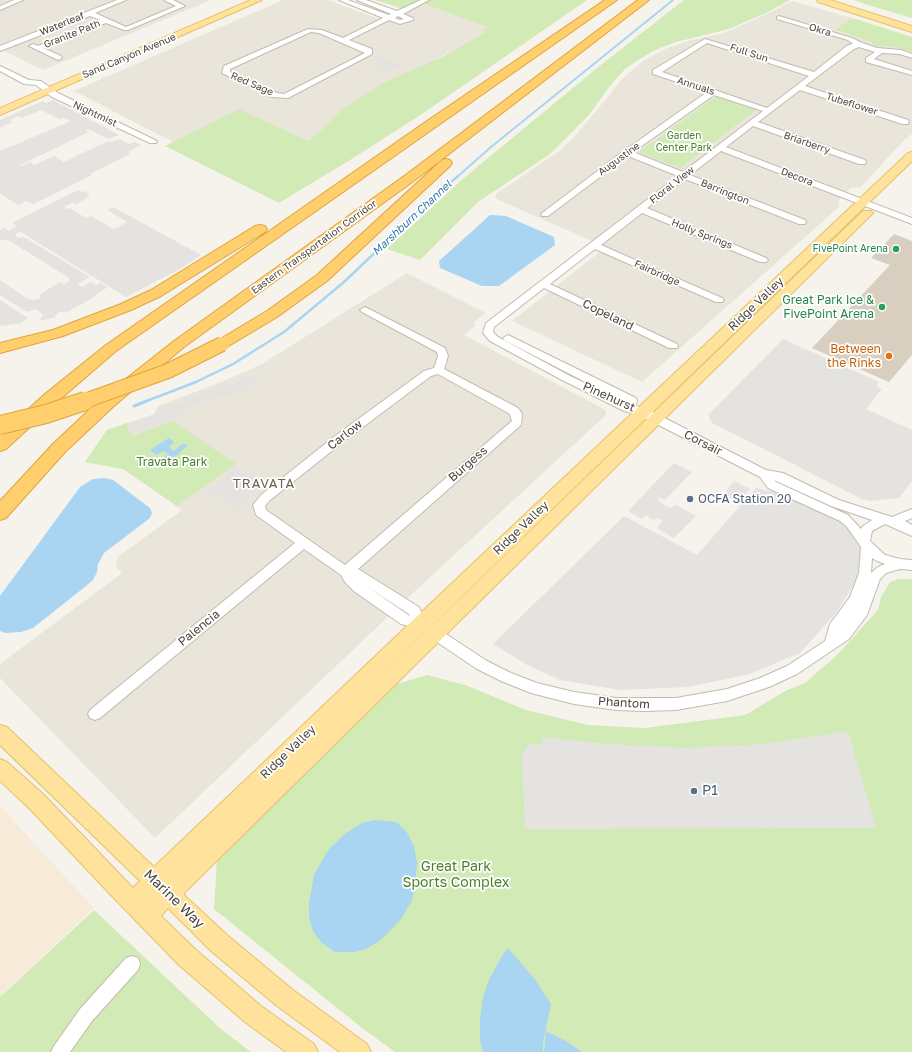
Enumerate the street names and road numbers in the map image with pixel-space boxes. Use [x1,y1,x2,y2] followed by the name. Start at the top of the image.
[38,10,86,38] street label: Waterleaf
[42,17,102,51] street label: Granite Path
[807,21,833,39] street label: Okra
[80,31,178,81] street label: Sand Canyon Avenue
[728,41,770,65] street label: Full Sun
[229,70,275,98] street label: Red Sage
[676,74,716,98] street label: Annuals
[825,90,879,118] street label: Tubeflower
[71,99,119,129] street label: Nightmist
[782,129,832,157] street label: Briarberry
[596,140,642,178] street label: Augustine
[647,164,697,206] street label: Floral View
[779,165,815,189] street label: Decora
[699,177,751,207] street label: Barrington
[249,197,379,297] street label: Eastern Transportation Corridor
[670,216,734,252] street label: Holly Springs
[632,258,682,288] street label: Fairbridge
[725,274,787,334] street label: Ridge Valley
[580,296,636,334] street label: Copeland
[581,379,637,415] street label: Pinehurst
[325,417,365,453] street label: Carlow
[681,427,725,459] street label: Corsair
[446,443,490,485] street label: Burgess
[490,498,552,558] street label: Ridge Valley
[175,607,223,649] street label: Palencia
[598,694,650,712] street label: Phantom
[257,722,319,782] street label: Ridge Valley
[140,866,208,932] street label: Marine Way

